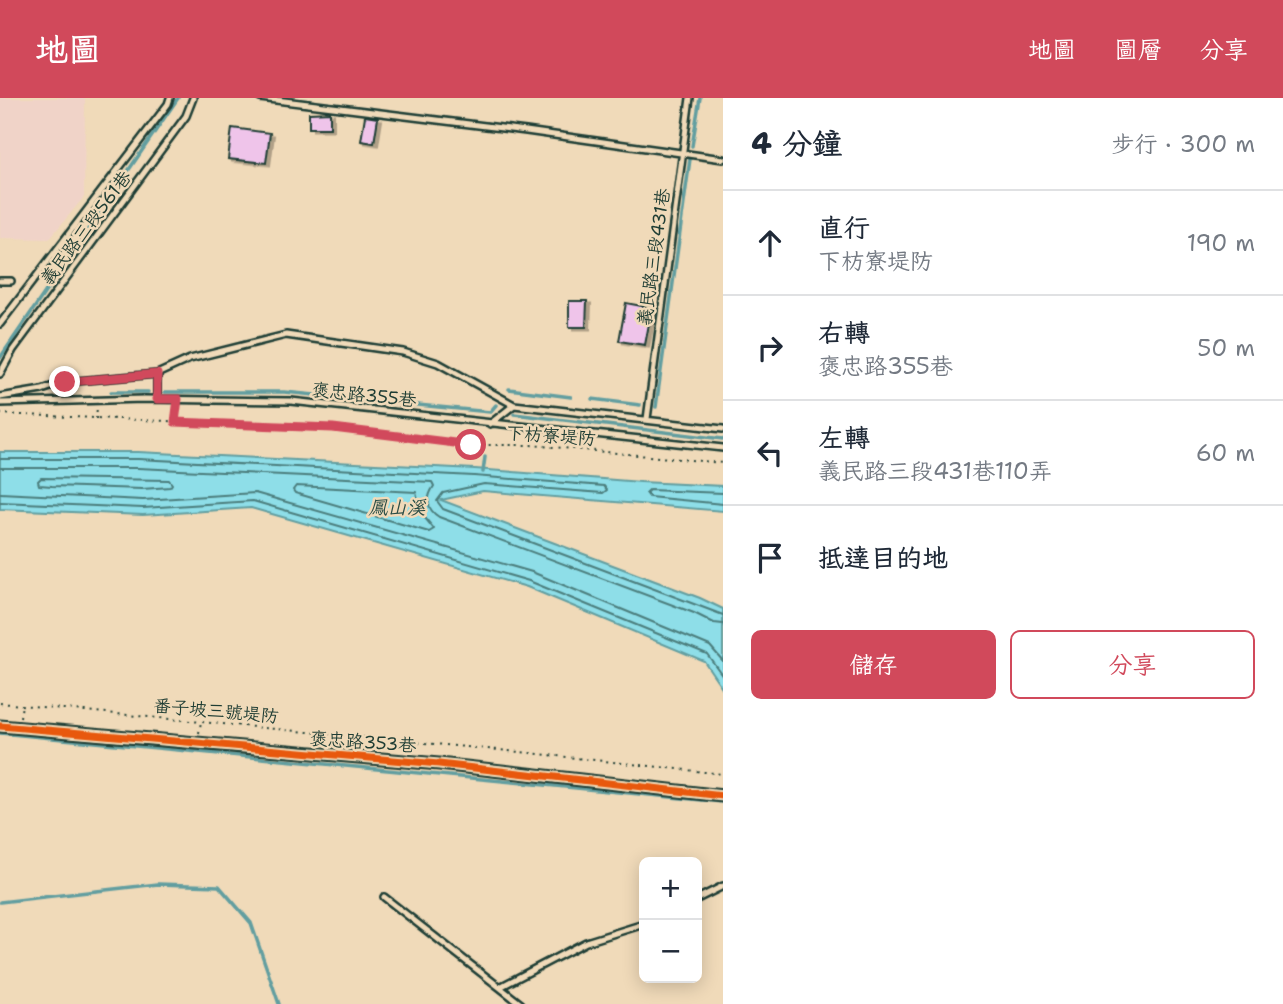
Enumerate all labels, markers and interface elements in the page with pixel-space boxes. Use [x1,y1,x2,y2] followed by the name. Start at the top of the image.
[35,27,101,72] text: 地圖
[1028,34,1076,66] text: 地圖
[1114,34,1162,66] text: 圖層
[1200,34,1248,66] text: 分享
[751,123,842,164] text: 4 分鐘
[1111,129,1255,159] text: 步行 · 300 m
[35,166,137,290] street label: 義民路三段561巷
[632,187,676,327] street label: 義民路三段431巷
[818,210,870,245] text: 直行
[751,224,789,262] icon: ahead
[1187,228,1255,258] text: 190 m
[818,246,933,276] text: 下枋寮堤防
[818,315,870,350] text: 右轉
[751,329,789,367] icon: right
[1197,333,1255,363] text: 50 m
[818,351,953,381] text: 褒忠路355巷
[49,366,80,397] route end
[310,378,418,412] street label: 褒忠路355巷
[818,420,870,455] text: 左轉
[505,421,597,451] street label: 下枋寮堤防
[455,429,486,460] route start
[751,434,789,472] icon: left
[1196,438,1255,468] text: 60 m
[818,456,1052,486] text: 義民路三段431巷110弄
[367,495,426,520] water label: 鳳山溪
[751,539,789,577] icon: arrive
[818,540,948,575] text: 抵達目的地
[751,630,996,699] button: 儲存
[1010,630,1255,699] button: 分享
[152,694,280,728] street label: 番子坡三號堤防
[309,726,417,758] street label: 褒忠路353巷
[639,857,702,983] map controls
[639,857,702,920] button: +
[639,920,702,983] button: −

